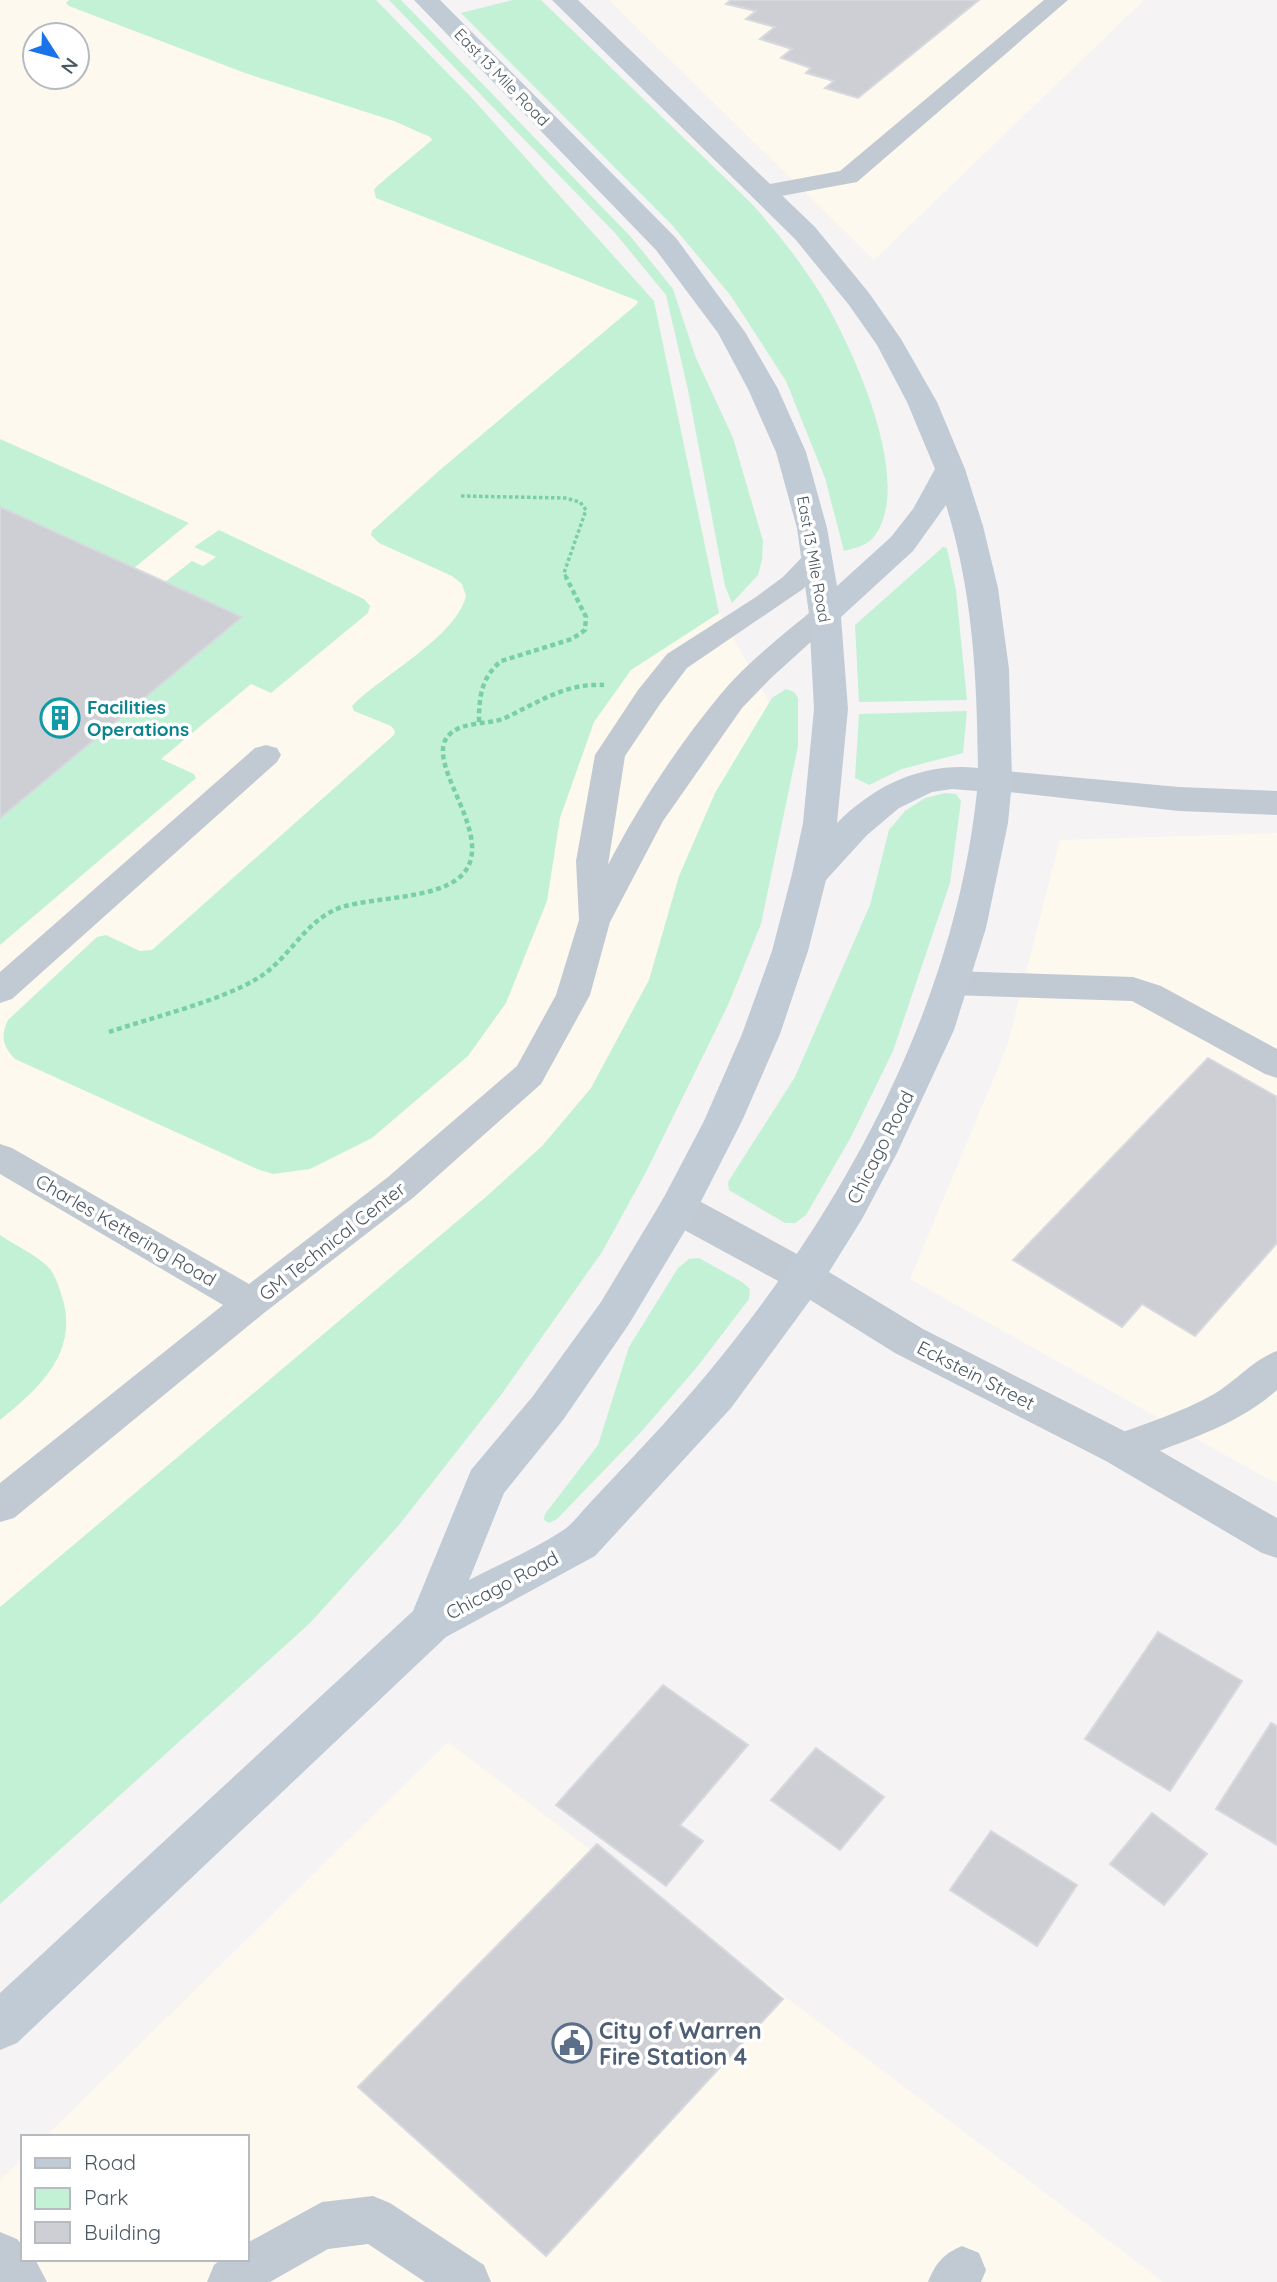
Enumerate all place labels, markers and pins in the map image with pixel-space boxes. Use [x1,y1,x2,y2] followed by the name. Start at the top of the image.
[87,695,189,741] place label: Facilities Operations
[39,697,81,739] building icon: Facilities Operations
[599,2016,762,2071] place label: City of Warren Fire Station 4
[551,2022,593,2064] public building icon: City of Warren Fire Station 4

